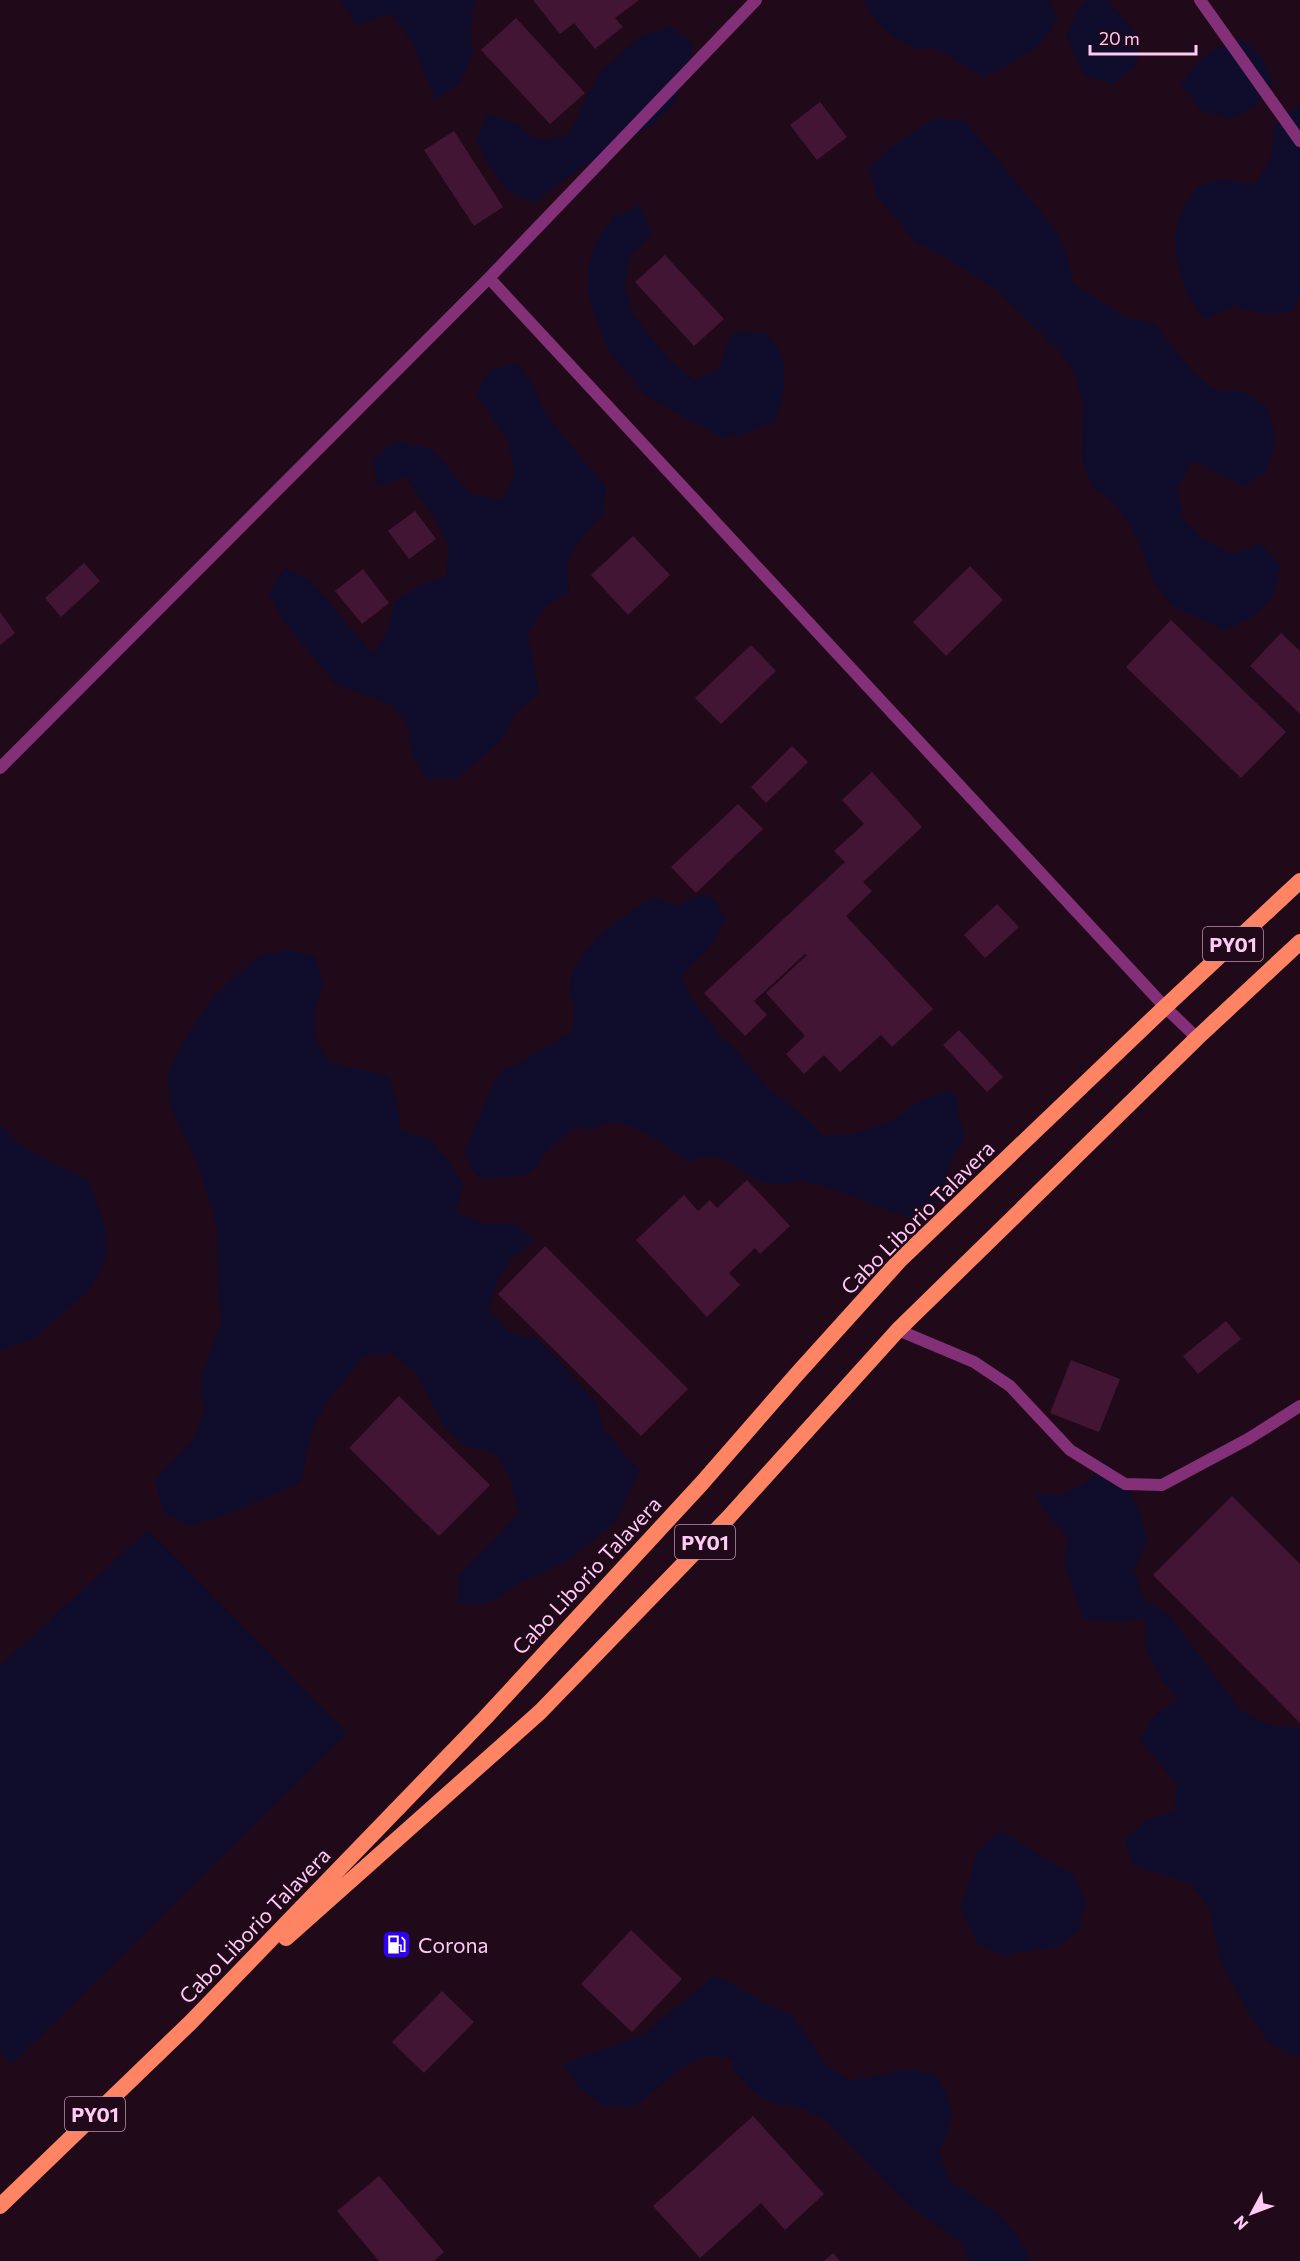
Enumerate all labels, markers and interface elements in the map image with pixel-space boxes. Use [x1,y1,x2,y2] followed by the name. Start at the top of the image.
[1090,18,1196,56] scale bar
[1099,27,1140,49] text: 20 m
[1203,927,1263,961] road number: PY01
[835,1135,999,1299] street label: Cabo Liborio Talavera
[506,1491,666,1659] street label: Cabo Liborio Talavera
[675,1525,735,1559] road number: PY01
[173,1842,335,2008] street label: Cabo Liborio Talavera
[381,1928,413,1960] fuel station icon: Corona
[418,1932,489,1957] place label: Corona
[65,2097,125,2131] road number: PY01
[1222,2183,1282,2243] north arrow
[1229,2212,1251,2234] text: N

